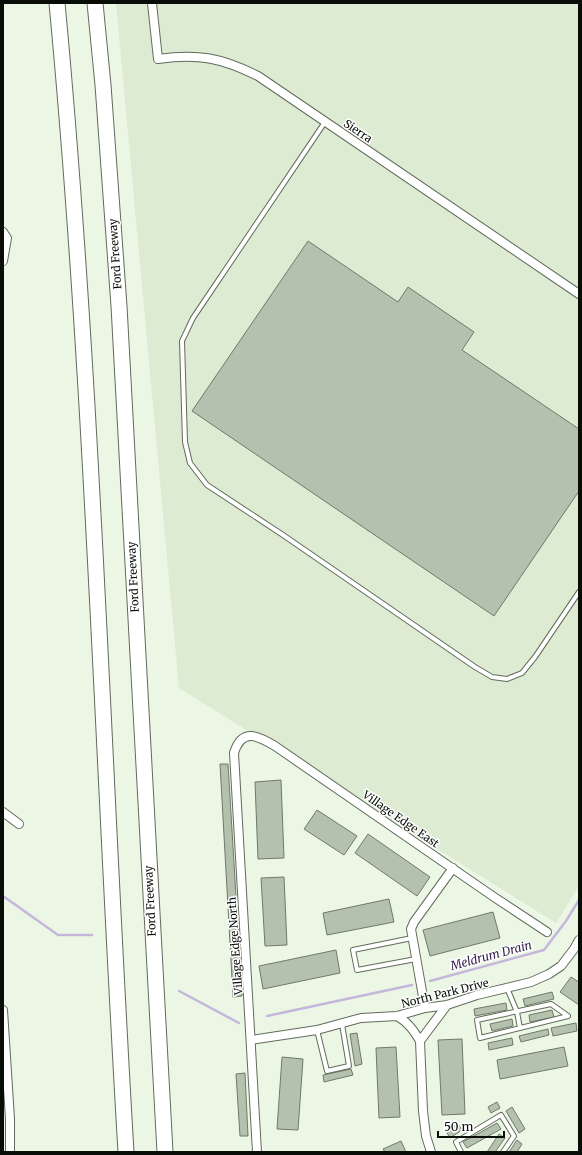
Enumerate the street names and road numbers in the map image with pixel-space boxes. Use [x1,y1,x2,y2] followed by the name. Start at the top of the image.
[341,116,375,146] street label: Sierra
[106,218,124,290] street label: Ford Freeway
[124,541,142,613] street label: Ford Freeway
[359,787,442,851] street label: Village Edge East
[141,865,159,937] street label: Ford Freeway
[225,896,245,996] street label: Village Edge North
[400,975,490,1011] street label: North Park Drive

